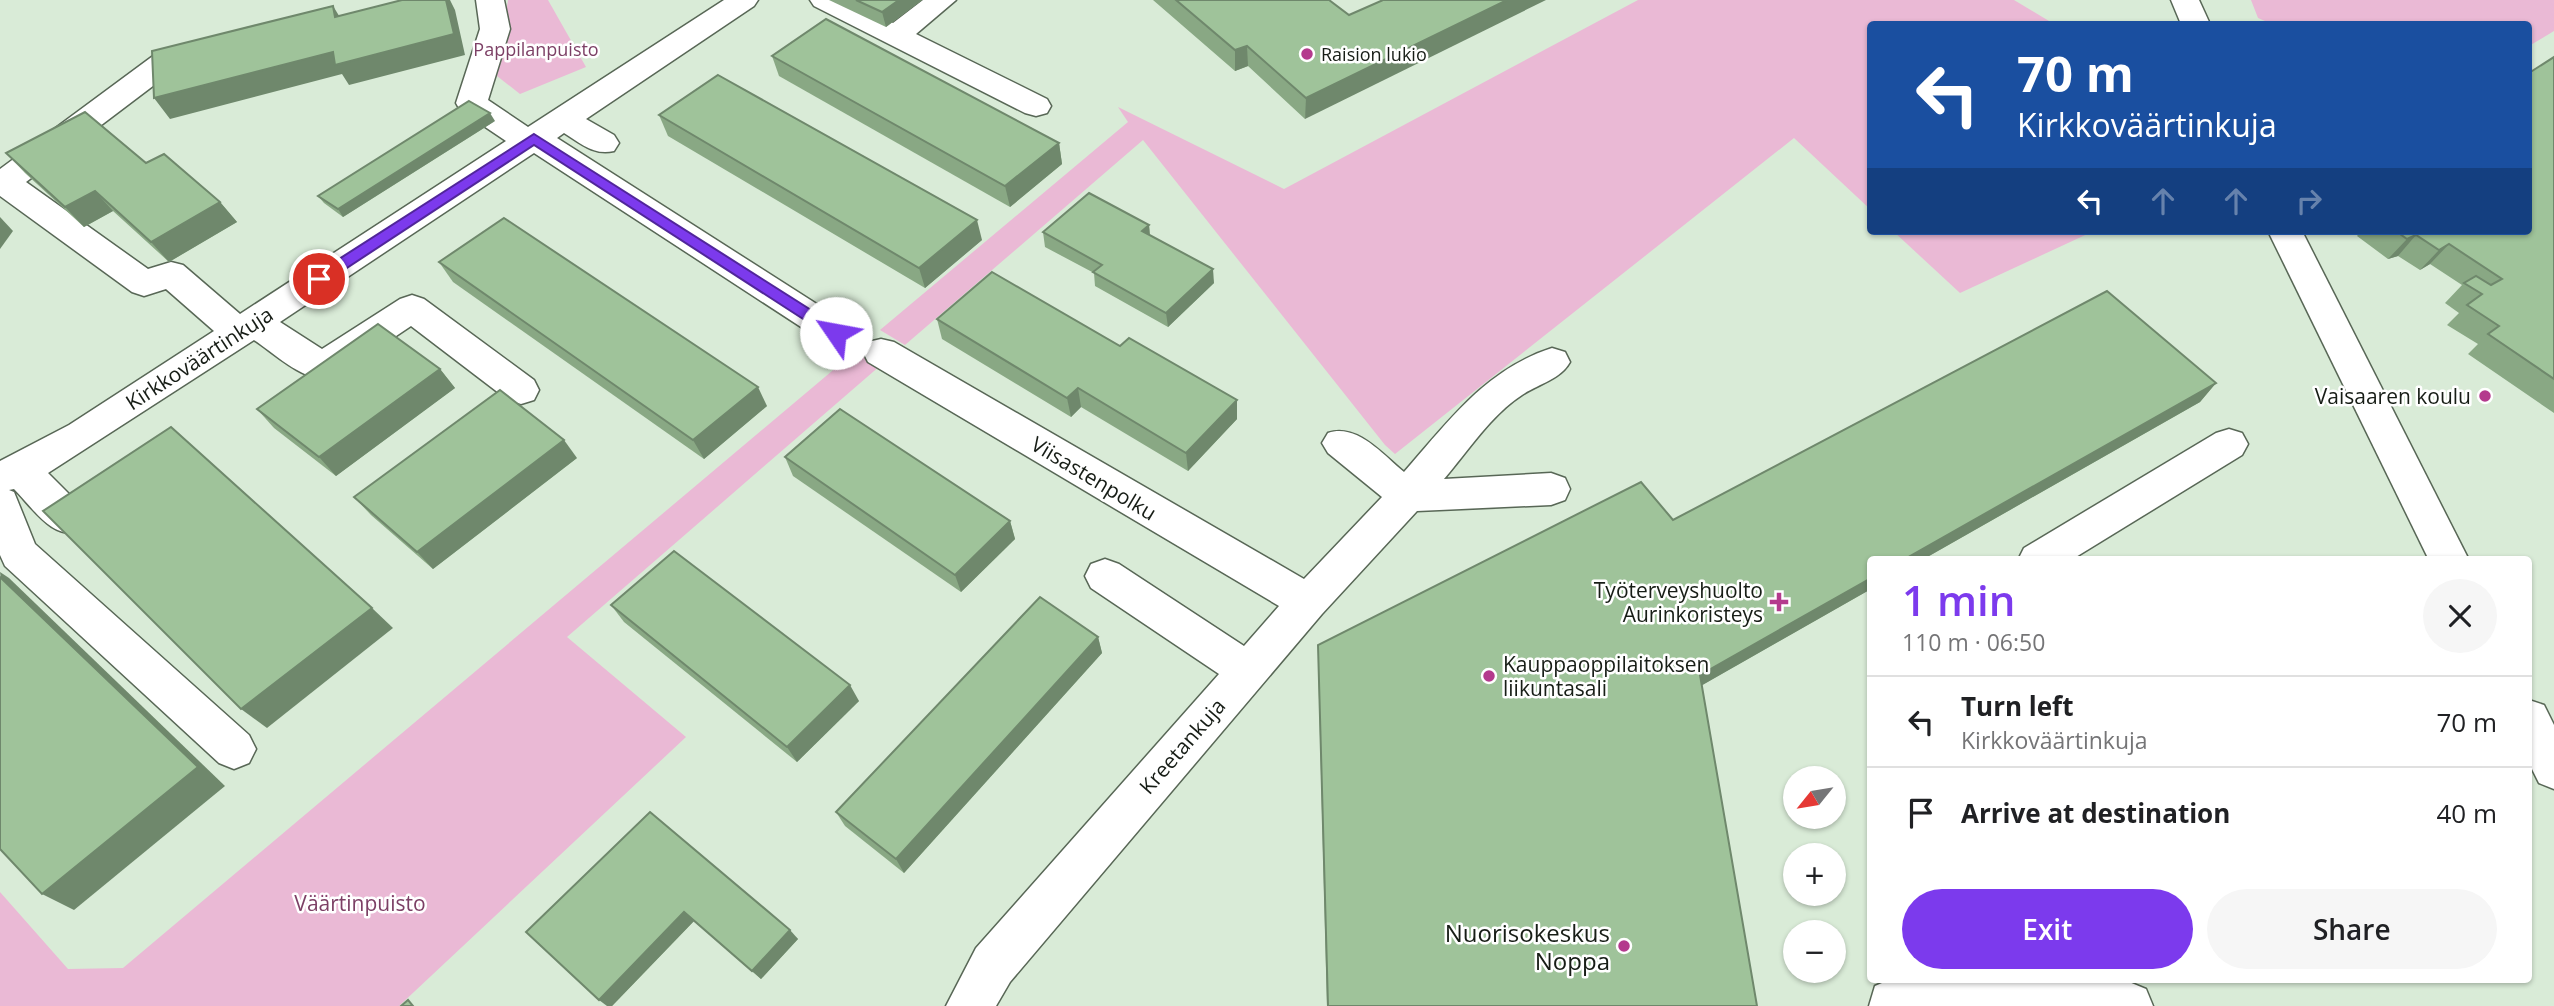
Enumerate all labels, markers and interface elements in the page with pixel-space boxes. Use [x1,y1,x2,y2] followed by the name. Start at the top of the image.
[473,37,599,61] park label: Pappilanpuisto
[2017,40,2134,106] text: 70 m
[1321,42,1427,66] place label: Raision lukio
[1299,46,1315,62] marker: Raision lukio
[1902,49,1993,140] icon: left
[2017,103,2277,146] text: Kirkkoväärtinkuja
[2071,182,2109,220] icon: left
[2144,182,2182,220] icon: ahead
[2217,182,2255,220] icon: ahead
[2290,182,2328,220] icon: right
[289,249,349,309] pin
[300,260,338,298] icon: arrive
[799,296,873,370] position arrow
[120,300,278,416] street label: Kirkkoväärtinkuja
[2315,382,2471,410] place label: Vaisaaren koulu
[2477,388,2493,404] marker: Vaisaaren koulu
[1026,430,1162,526] street label: Viisastenpolku
[1902,571,2015,628] text: 1 min
[1594,576,1763,628] place label: Työterveyshuolto Aurinkoristeys
[2423,579,2497,653] button: close
[1769,592,1789,612] marker: Työterveyshuolto Aurinkoristeys
[1902,626,2045,658] text: 110 m · 06:50
[1503,650,1710,702] place label: Kauppaoppilaitoksen liikuntasali
[1481,668,1497,684] marker: Kauppaoppilaitoksen liikuntasali
[1961,688,2073,724] text: Turn left
[1133,692,1231,800] street label: Kreetankuja
[1902,703,1940,741] icon: left
[2436,704,2497,740] text: 70 m
[1961,724,2148,756] text: Kirkkoväärtinkuja
[1783,766,1846,830] north arrow
[1783,766,1846,983] map controls
[1902,794,1940,832] icon: arrive
[1961,795,2230,831] text: Arrive at destination
[2436,795,2497,831] text: 40 m
[1783,843,1846,906] button: +
[294,889,426,917] park label: Väärtinpuisto
[1902,889,2193,969] button: Exit
[2207,889,2497,969] button: Share
[1445,916,1610,977] place label: Nuorisokeskus Noppa
[1783,920,1846,983] button: −
[1616,938,1632,954] marker: Nuorisokeskus Noppa

